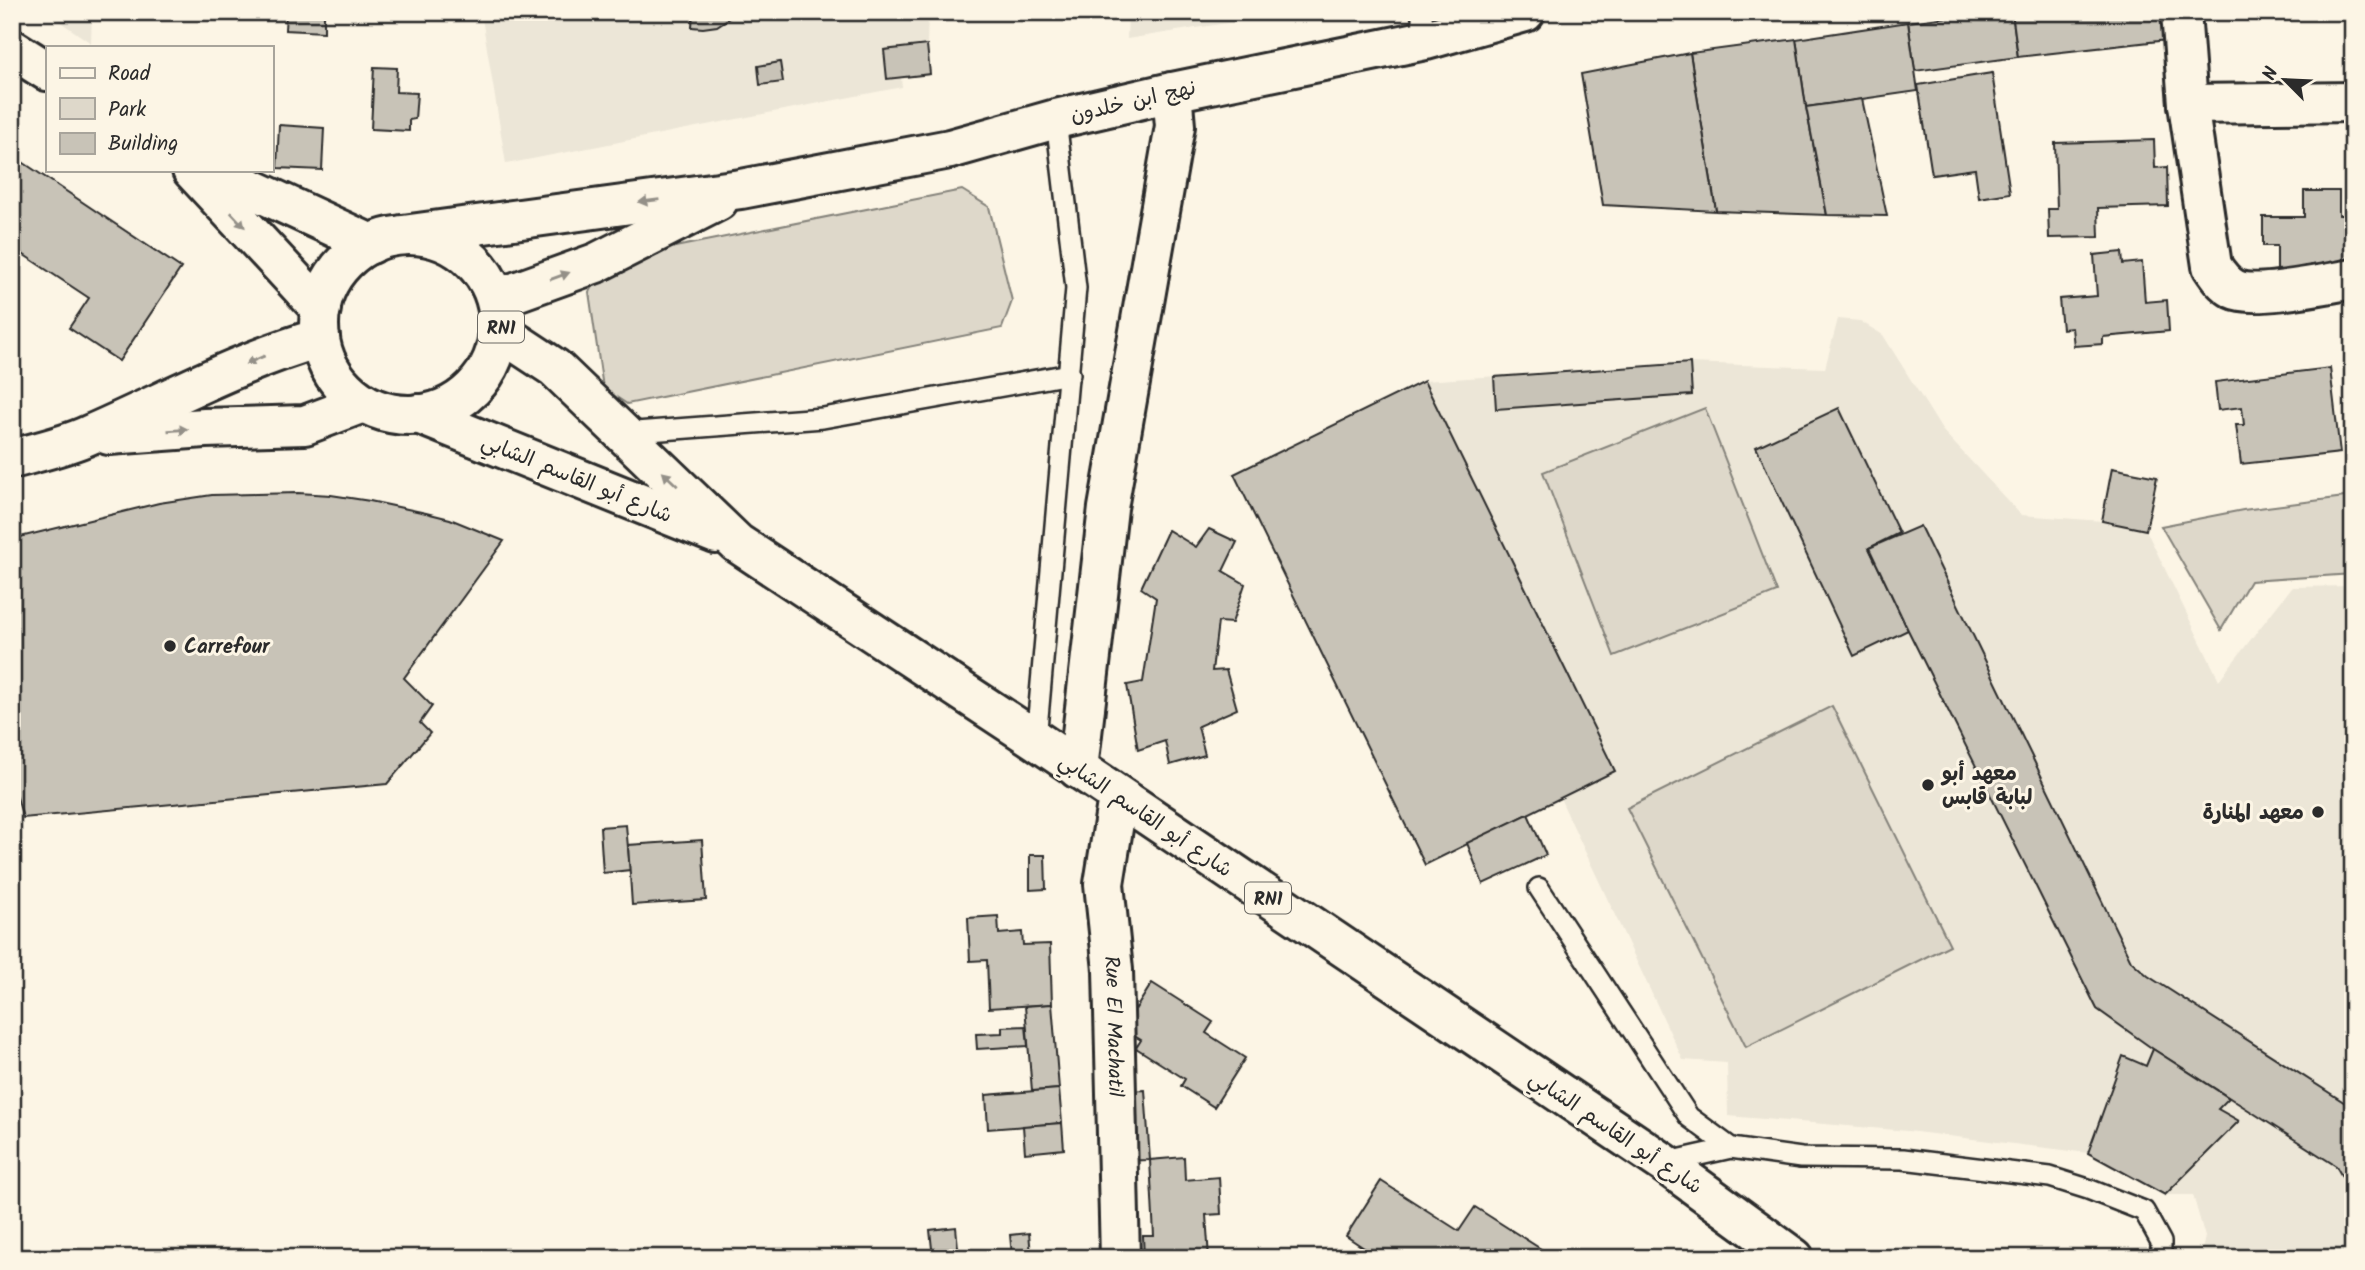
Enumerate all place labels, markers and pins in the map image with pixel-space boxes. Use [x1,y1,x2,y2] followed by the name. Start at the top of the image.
[184,631,271,664] place label: Carrefour
[162,638,178,654] marker: Carrefour
[1940,758,2032,815] place label: معهد أبو لبابة قابس
[1920,777,1936,793] marker: معهد أبو لبابة قابس
[2202,797,2304,830] place label: معهد المنارة
[2310,804,2326,820] marker: معهد المنارة

